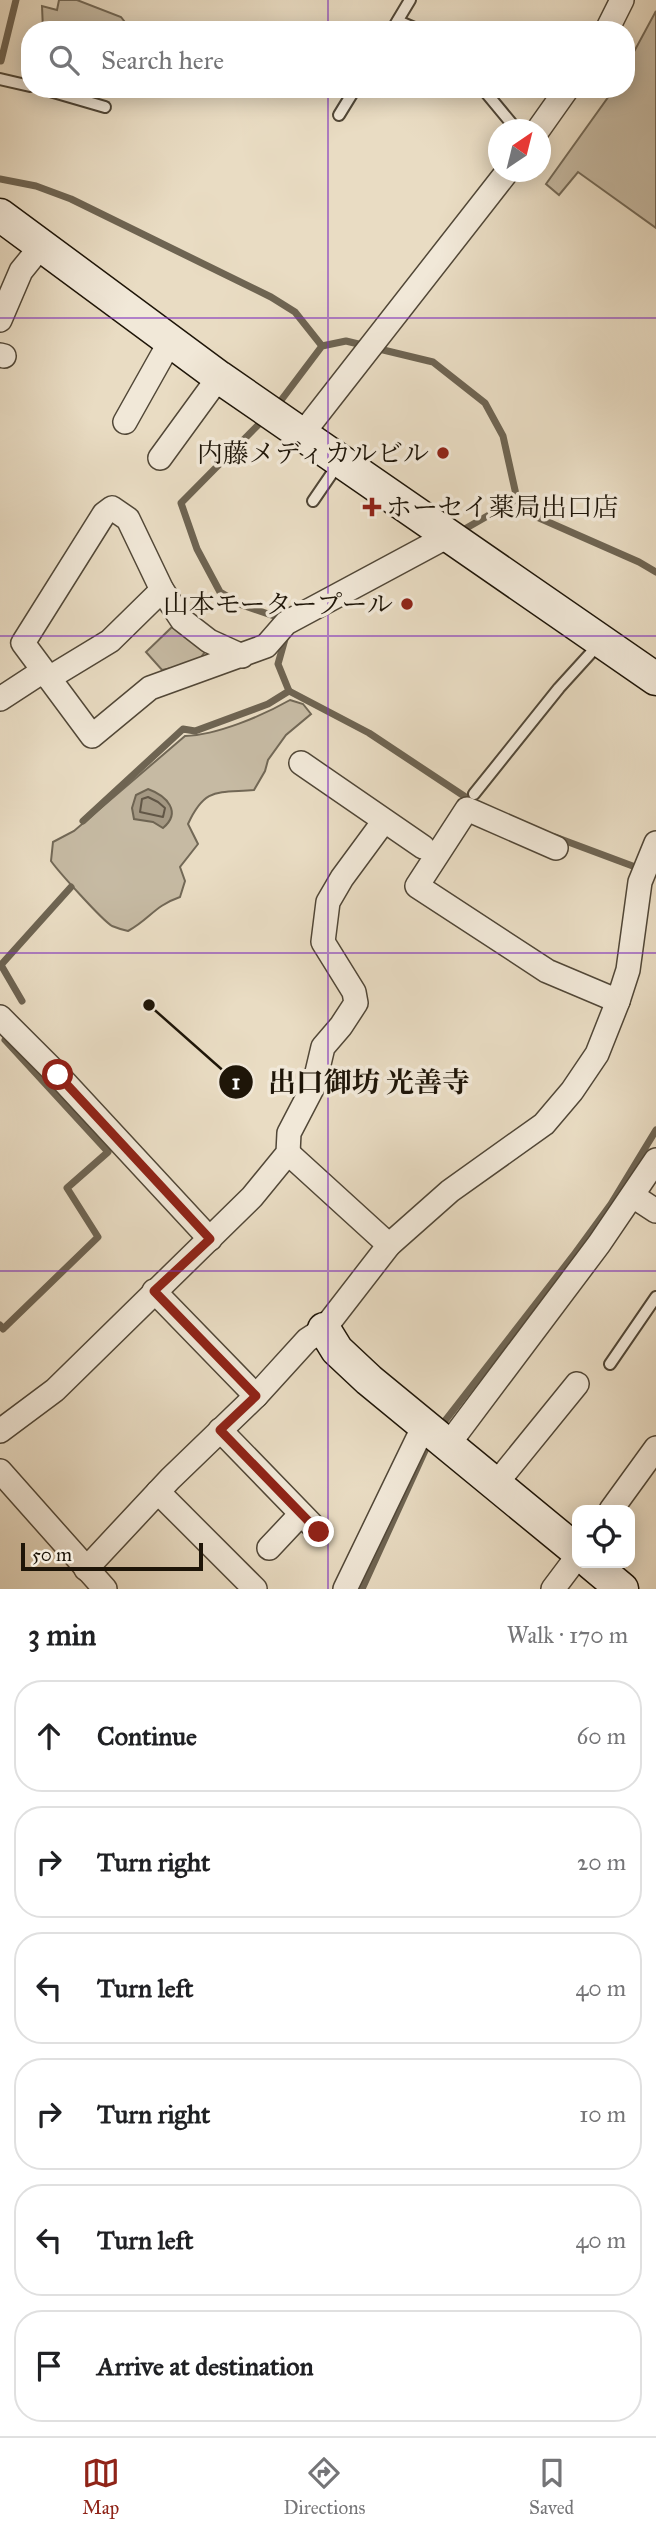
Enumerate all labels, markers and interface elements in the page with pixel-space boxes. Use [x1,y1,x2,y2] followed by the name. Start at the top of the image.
[21,21,635,98] search box
[45,41,83,79] icon: search
[101,44,224,76] text: Search here
[488,119,551,182] north arrow
[197,437,429,469] place label: 内藤メディカルビル
[435,445,451,461] marker: 内藤メディカルビル
[386,491,619,523] place label: ホーセイ薬局出口店
[364,499,380,515] marker: ホーセイ薬局出口店
[163,588,393,620] place label: 山本モータープール
[399,596,415,612] marker: 山本モータープール
[219,1057,484,1106] callout: 出口御坊 光善寺
[42,1059,73,1090] route start
[268,1065,470,1100] text: 出口御坊 光善寺
[232,1069,240,1095] text: 1
[572,1505,635,1568] map controls
[572,1505,635,1568] button: locate
[303,1516,334,1547] route end
[21,1540,203,1572] scale bar
[32,1543,72,1566] text: 50 m
[28,1617,96,1653] text: 3 min
[507,1621,628,1649] text: Walk · 170 m
[30,1717,68,1755] icon: ahead
[97,1720,197,1752] text: Continue
[577,1722,626,1750] text: 60 m
[30,1843,68,1881] icon: right
[97,1846,210,1878] text: Turn right
[577,1848,626,1876] text: 20 m
[30,1969,68,2007] icon: left
[97,1972,193,2004] text: Turn left
[576,1974,626,2002] text: 40 m
[30,2095,68,2133] icon: right
[97,2098,210,2130] text: Turn right
[579,2100,626,2128] text: 10 m
[30,2221,68,2259] icon: left
[97,2224,193,2256] text: Turn left
[576,2226,626,2254] text: 40 m
[30,2347,68,2385] icon: arrive
[97,2350,314,2382] text: Arrive at destination
[82,2454,120,2519] tab: Map
[283,2454,365,2519] tab: Directions
[529,2454,574,2519] tab: Saved

